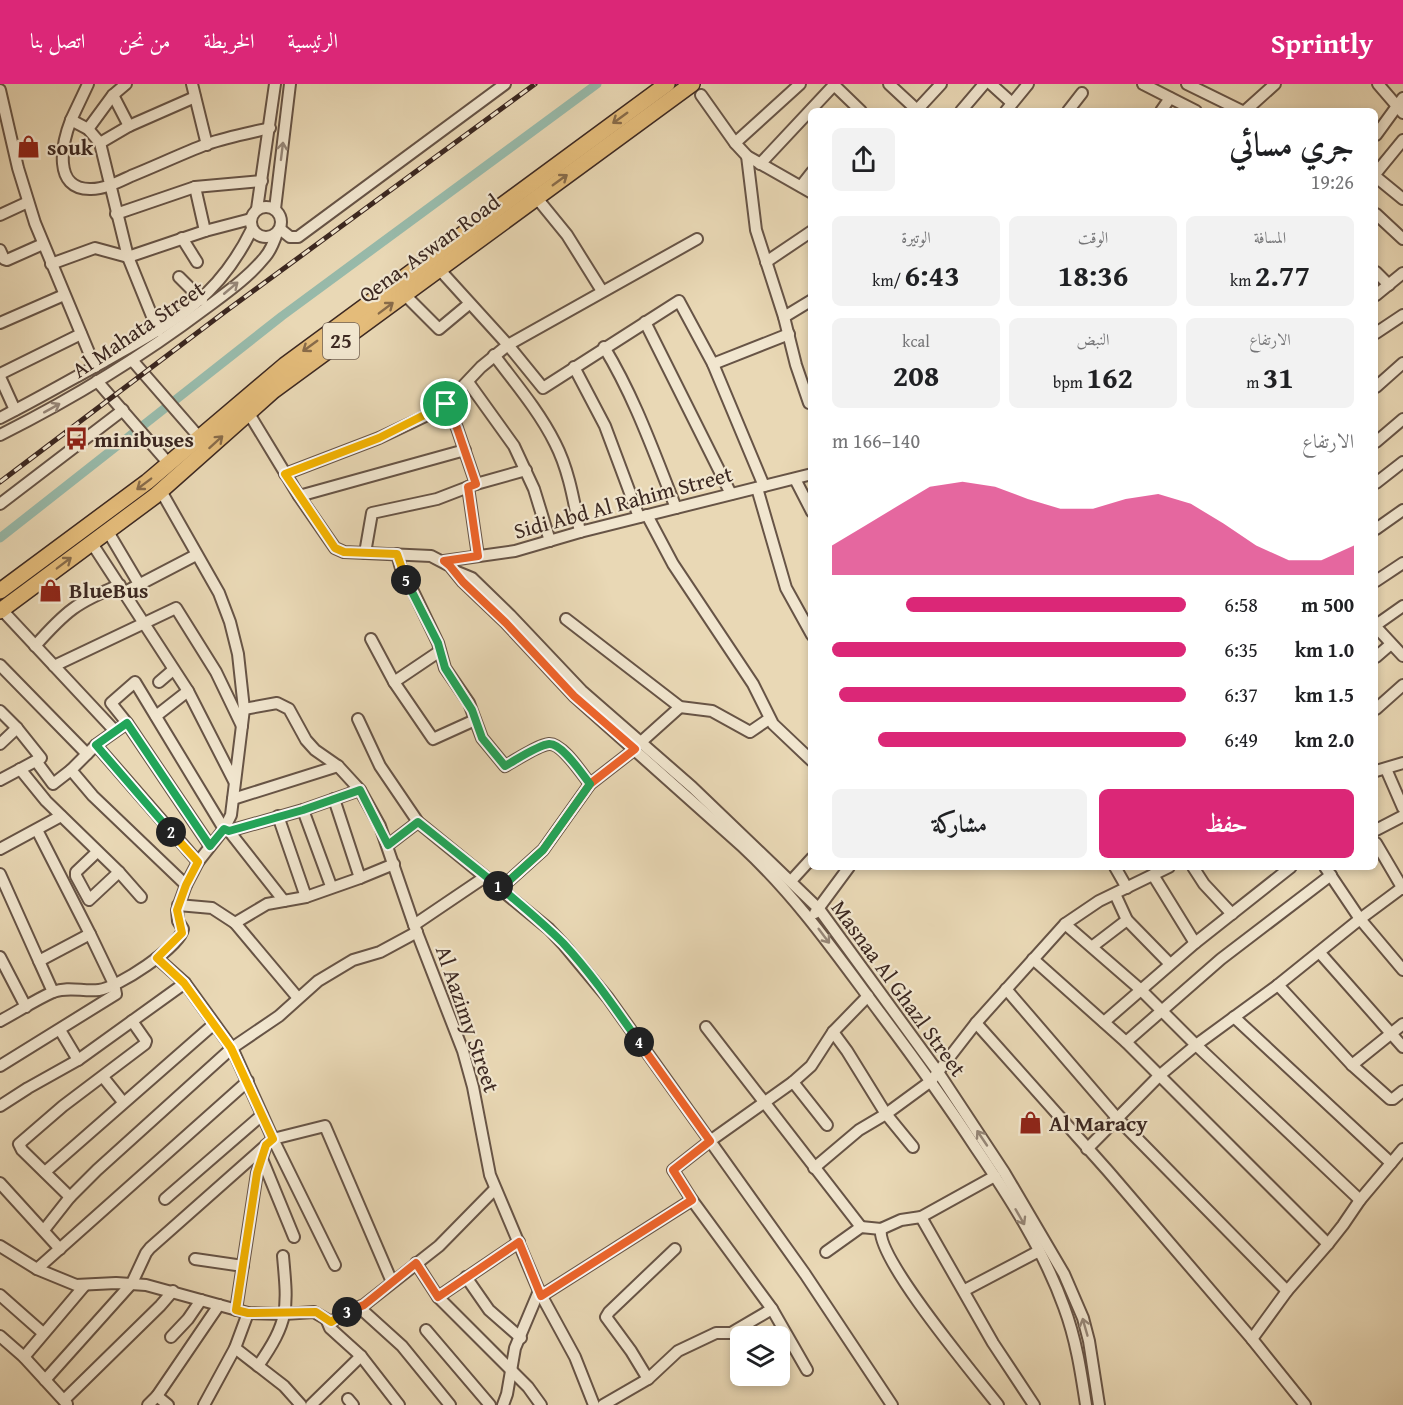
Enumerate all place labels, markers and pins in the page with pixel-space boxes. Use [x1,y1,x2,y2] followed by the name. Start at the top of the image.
[47,131,94,163] place label: souk
[16,134,42,160] shop icon: souk
[420,378,471,429] pin
[94,423,194,455] place label: minibuses
[63,426,89,452] bus stop icon: minibuses
[391,565,421,595] pin: 5
[69,574,149,606] place label: BlueBus
[38,577,64,603] shop icon: BlueBus
[156,817,186,847] pin: 2
[483,871,513,901] pin: 1
[624,1027,654,1057] pin: 4
[1049,1107,1148,1139] place label: Al Maracy
[1018,1110,1044,1136] shop icon: Al Maracy
[332,1297,362,1327] pin: 3

